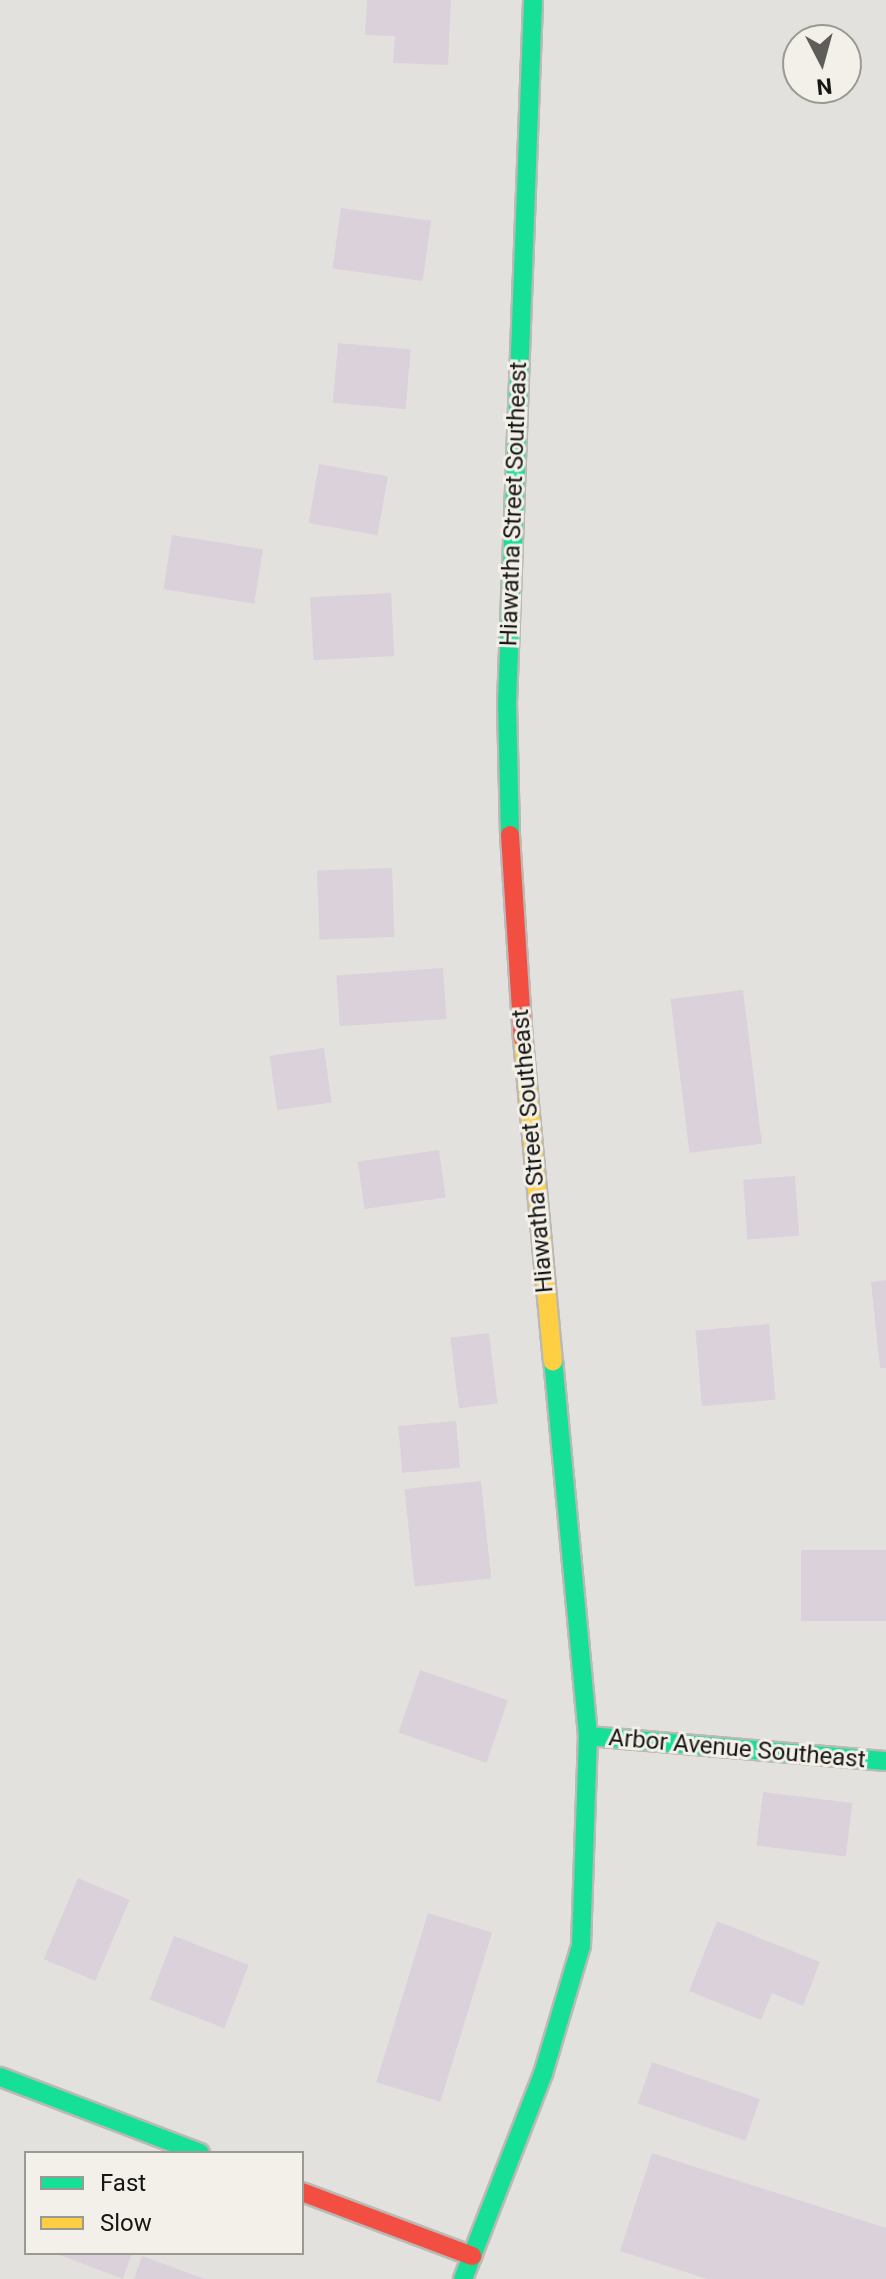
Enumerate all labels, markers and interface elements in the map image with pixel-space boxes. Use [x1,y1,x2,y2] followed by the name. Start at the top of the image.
[782,24,862,104] north arrow
[815,73,833,100] text: N
[495,361,533,647] street label: Hiawatha Street Southeast
[506,1008,560,1294] street label: Hiawatha Street Southeast
[607,1723,867,1775] street label: Arbor Avenue Southeast
[24,2151,304,2255] legend
[100,2169,146,2197] text: Fast
[100,2209,152,2237] text: Slow

